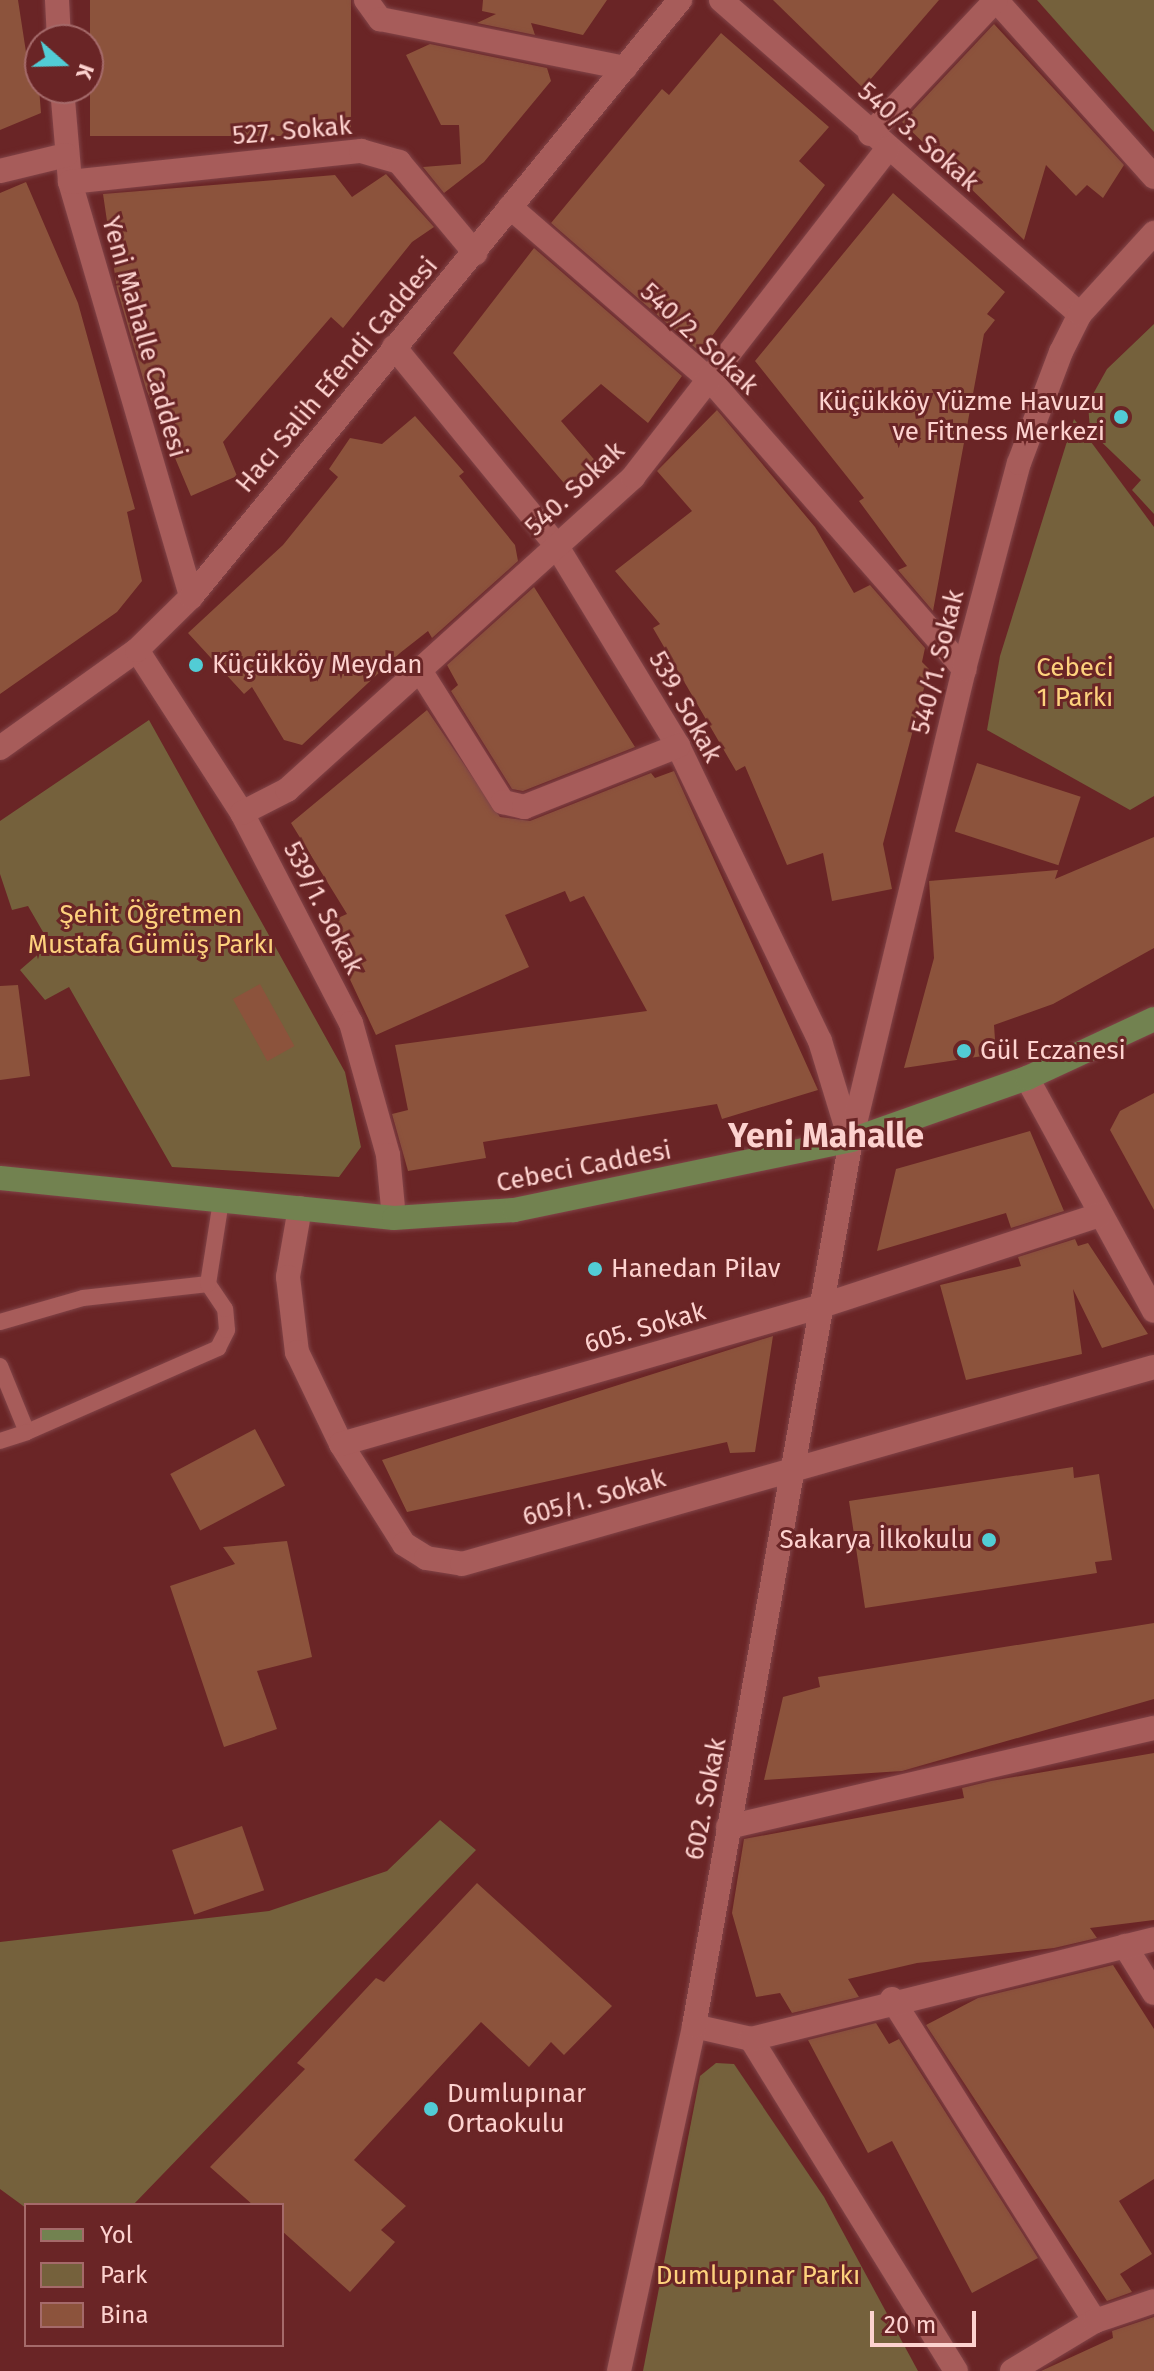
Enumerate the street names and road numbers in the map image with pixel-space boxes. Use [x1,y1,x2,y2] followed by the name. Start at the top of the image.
[851,76,985,198] street label: 540/3. Sokak
[231,110,353,152] street label: 527. Sokak
[95,213,193,461] street label: Yeni Mahalle Caddesi
[229,251,445,499] street label: Hacı Salih Efendi Caddesi
[634,277,764,401] street label: 540/2. Sokak
[519,435,631,543] street label: 540. Sokak
[905,587,971,737] street label: 540/1. Sokak
[642,646,728,768] street label: 539. Sokak
[276,837,370,979] street label: 539/1. Sokak
[494,1135,674,1199] street label: Cebeci Caddesi
[581,1296,709,1360] street label: 605. Sokak
[519,1463,669,1533] street label: 605/1. Sokak
[679,1735,733,1863] street label: 602. Sokak

